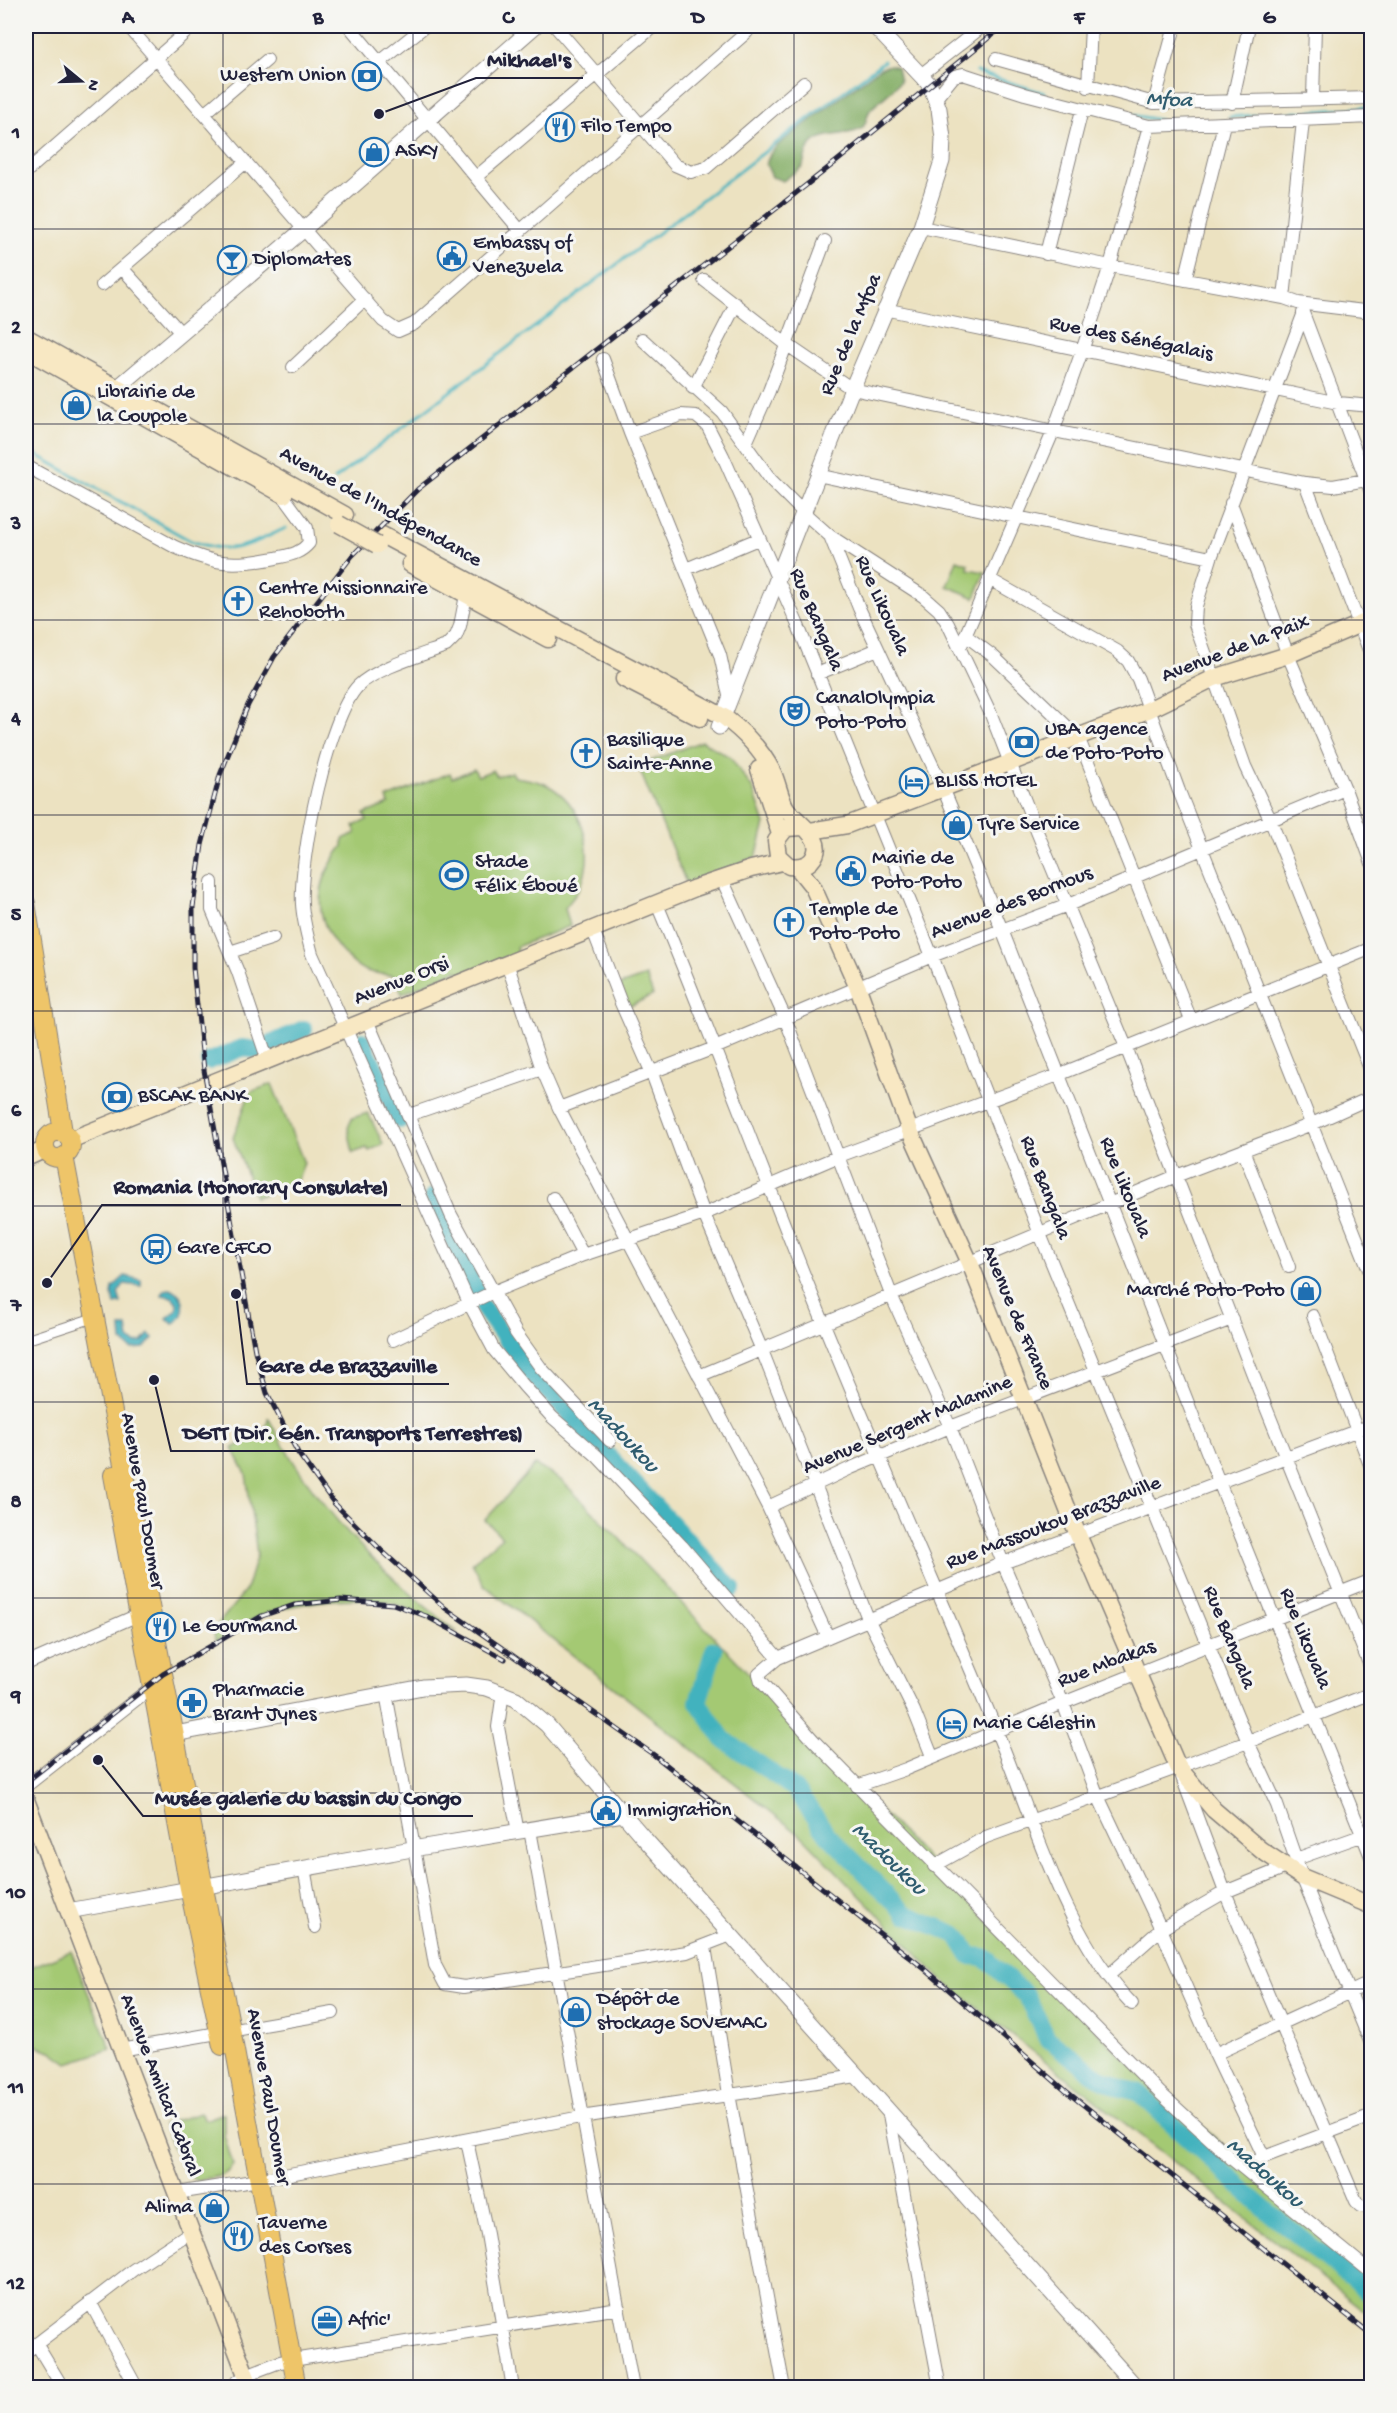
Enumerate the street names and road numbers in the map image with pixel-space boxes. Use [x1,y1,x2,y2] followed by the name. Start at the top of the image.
[815,269,889,400] street label: Rue de la Mfoa
[1047,312,1216,368] street label: Rue des Sénégalais
[274,442,487,575] street label: Avenue de l'Indépendance
[848,552,915,661] street label: Rue Likouala
[782,565,848,676] street label: Rue Bangala
[1159,610,1313,690] street label: Avenue de la Paix
[927,861,1098,946] street label: Avenue des Bornous
[351,952,453,1012] street label: Avenue Orsi
[1013,1133,1076,1245] street label: Rue Bangala
[1092,1134,1156,1244] street label: Rue Likouala
[974,1242,1058,1395] street label: Avenue de France
[799,1370,1018,1482] street label: Avenue Sergent Malamine
[113,1411,169,1593] street label: Avenue Paul Doumer
[943,1471,1166,1577] street label: Rue Massoukou Brazzaville
[1196,1583,1260,1694] street label: Rue Bangala
[1272,1585,1336,1695] street label: Rue Likouala
[1055,1634,1161,1695] street label: Rue Mbakas
[113,1991,205,2181] street label: Avenue Amilcar Cabral
[239,2007,295,2189] street label: Avenue Paul Doumer

